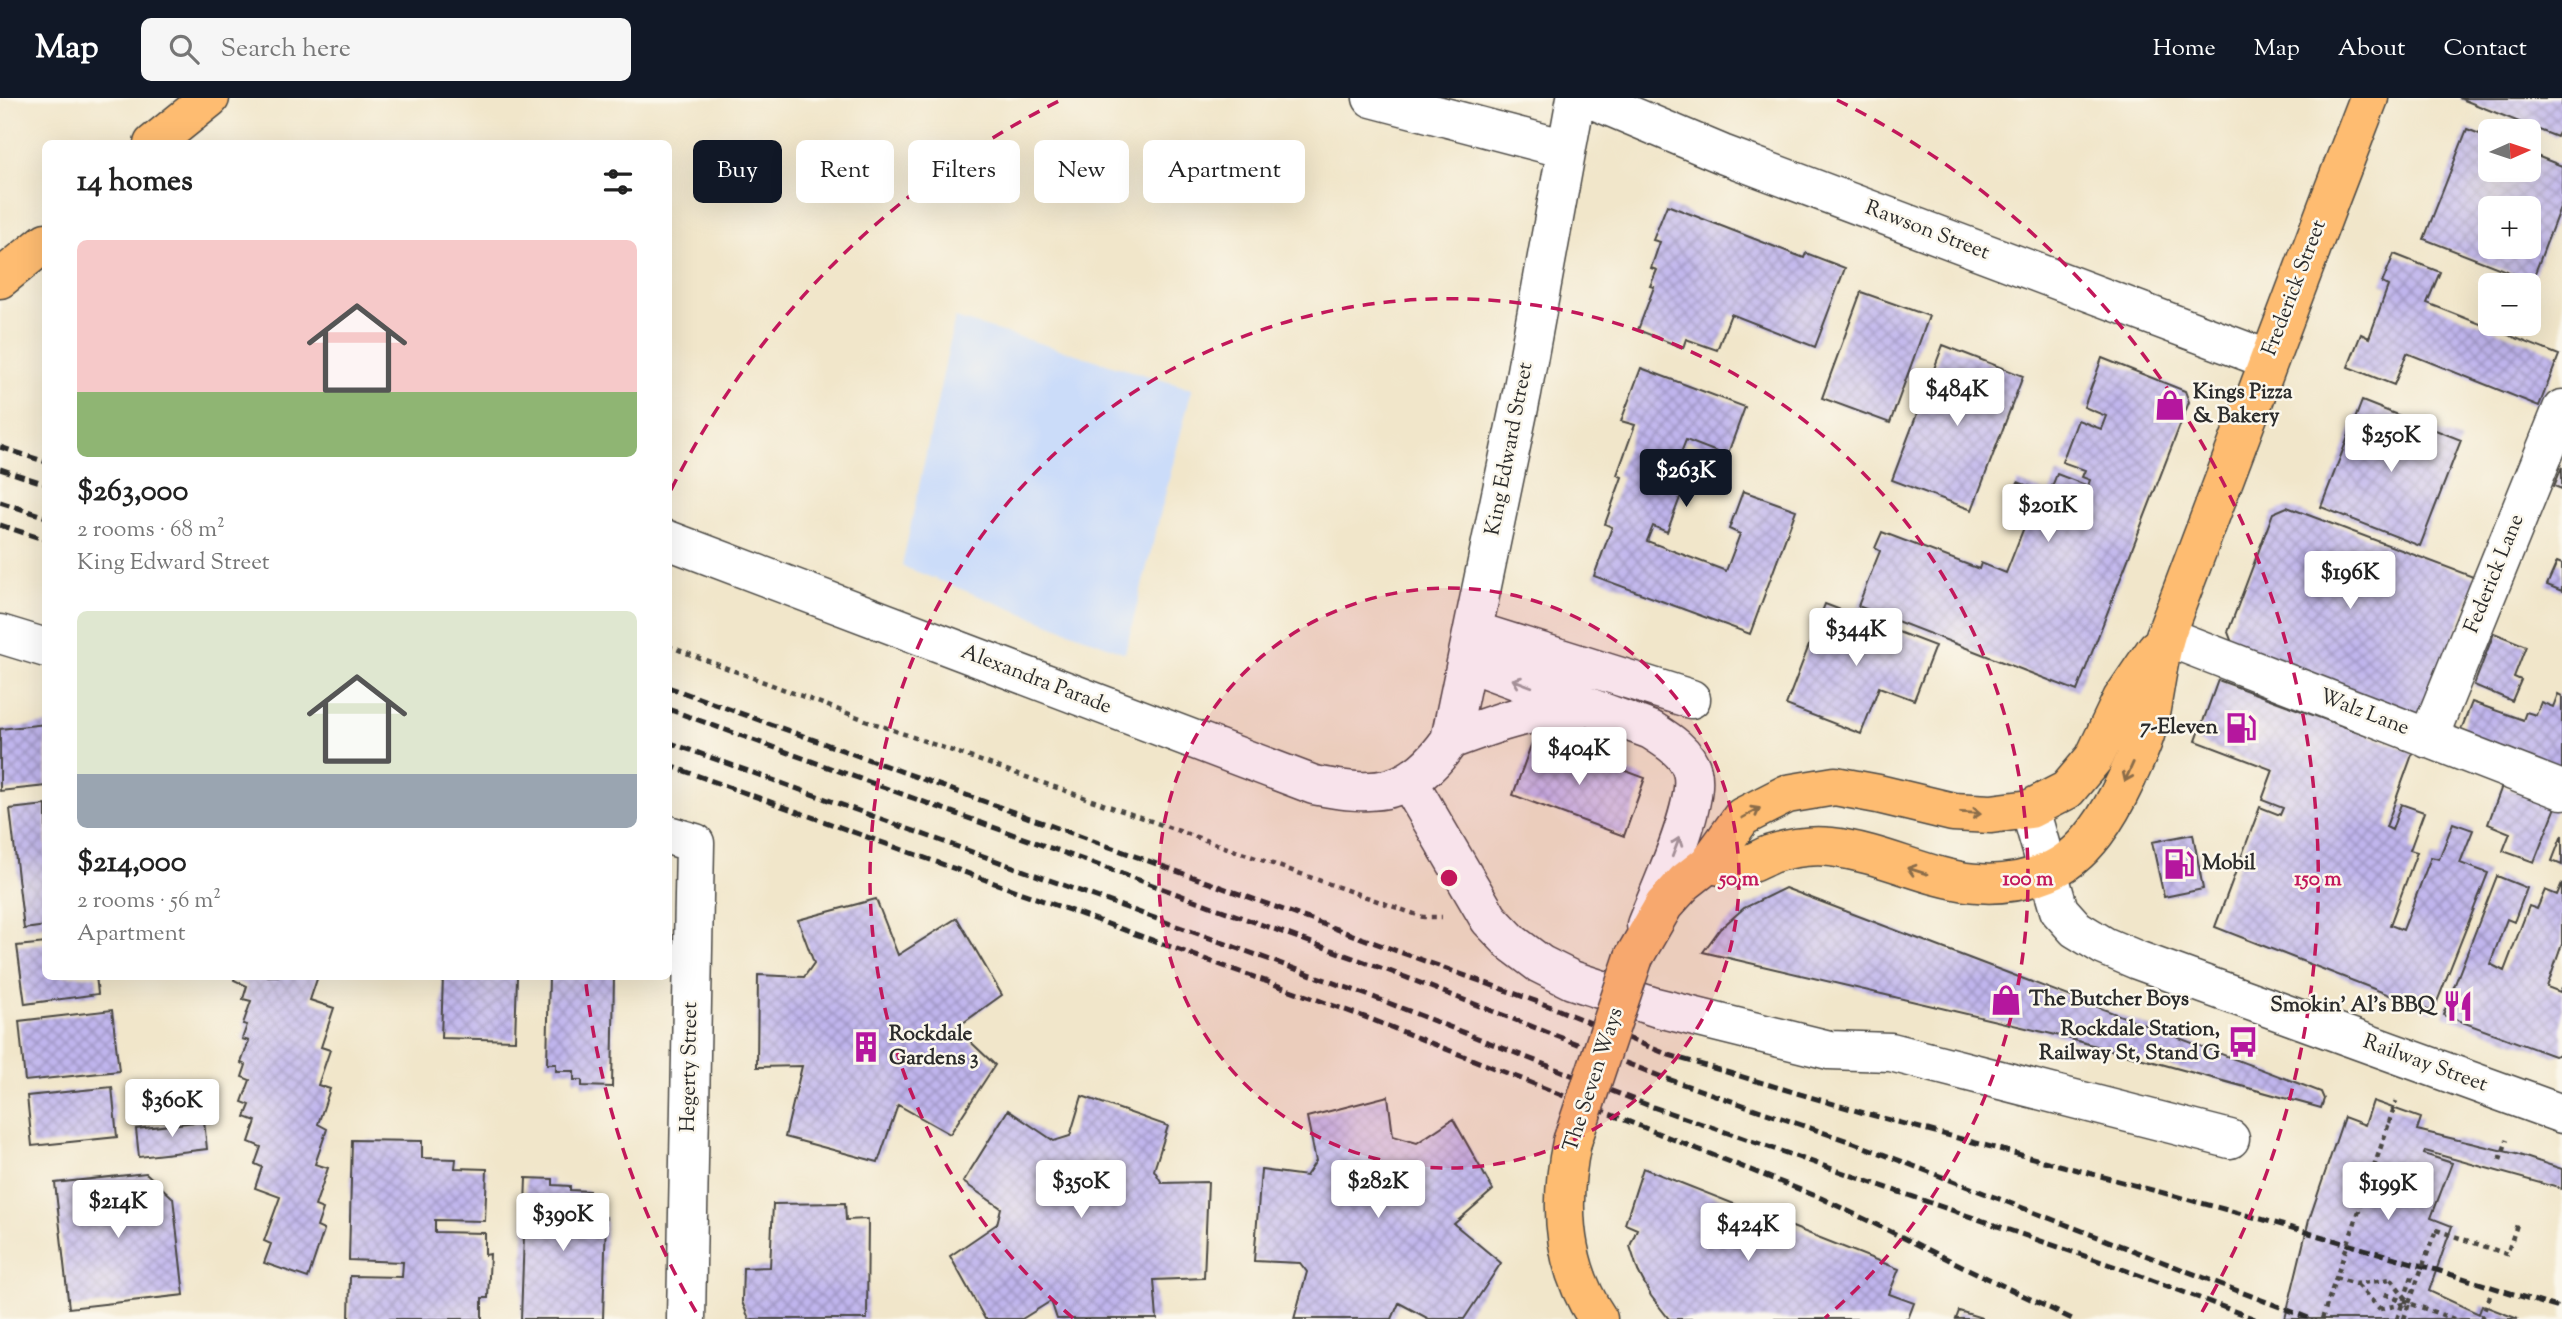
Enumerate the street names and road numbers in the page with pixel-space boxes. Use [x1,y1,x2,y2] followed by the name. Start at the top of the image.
[1860,194,1994,268] street label: Rawson Street
[2255,216,2335,360] street label: Frederick Street
[1478,360,1542,538] street label: King Edward Street
[2458,510,2532,638] street label: Federick Lane
[956,638,1116,722] street label: Alexandra Parade
[2315,682,2413,744] street label: Walz Lane
[674,1001,706,1133] street label: Hegerty Street
[1557,1004,1631,1156] street label: The Seven Ways
[2358,1028,2492,1100] street label: Railway Street

